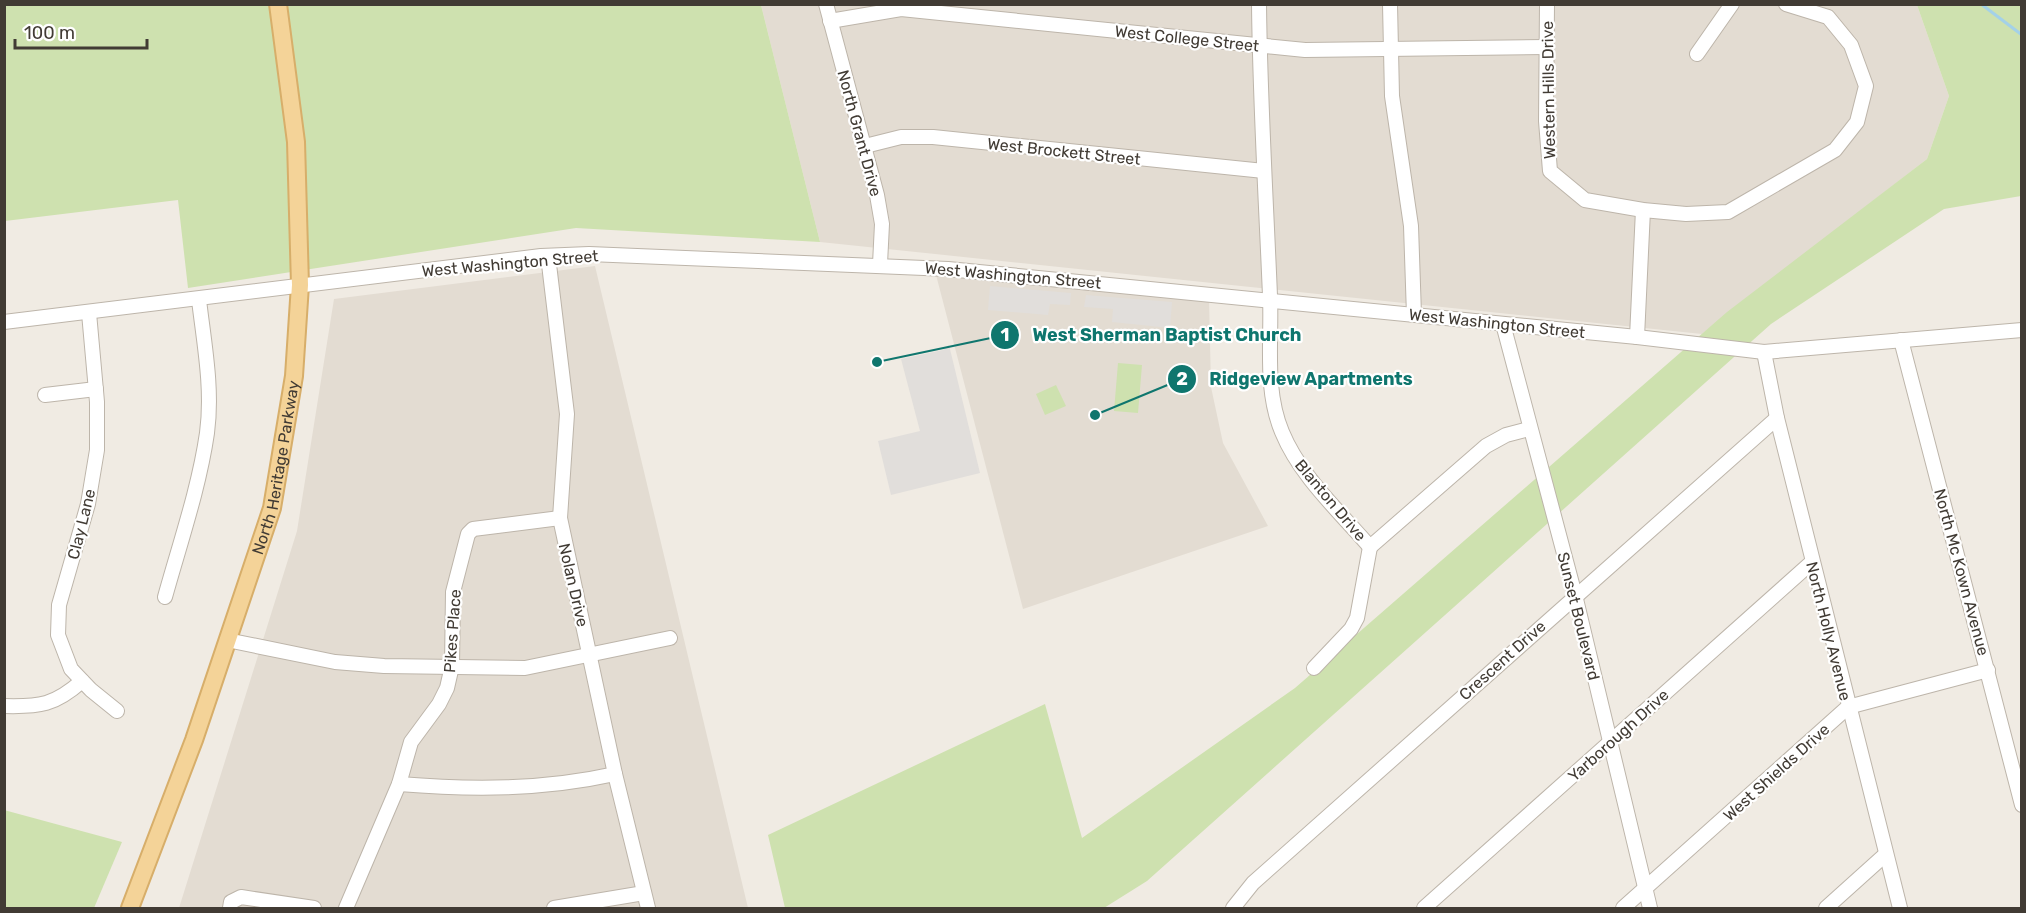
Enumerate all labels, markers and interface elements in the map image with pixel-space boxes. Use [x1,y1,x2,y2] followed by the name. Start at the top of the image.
[15,12,147,50] scale bar
[1114,21,1260,56] street label: West College Street
[1538,21,1559,159] street label: Western Hills Drive
[24,22,75,44] text: 100 m
[833,68,886,199] street label: North Grant Drive
[986,134,1141,169] street label: West Brockett Street
[421,246,599,281] street label: West Washington Street
[924,258,1102,293] street label: West Washington Street
[1408,305,1586,342] street label: West Washington Street
[990,317,1313,353] callout: West Sherman Baptist Church
[1001,324,1009,346] text: 1
[1032,324,1302,346] text: West Sherman Baptist Church
[1167,361,1425,397] callout: Ridgeview Apartments
[1176,368,1188,390] text: 2
[1209,368,1413,390] text: Ridgeview Apartments
[248,379,303,557] street label: North Heritage Parkway
[1291,456,1370,545] street label: Blanton Drive
[64,487,99,561] street label: Clay Lane
[1930,487,1993,658] street label: North Mc Kown Avenue
[555,541,592,629] street label: Nolan Drive
[1553,550,1604,682] street label: Sunset Boulevard
[1802,560,1855,703] street label: North Holly Avenue
[440,589,465,674] street label: Pikes Place
[1455,617,1549,704] street label: Crescent Drive
[1564,685,1673,786] street label: Yarborough Drive
[1719,720,1833,825] street label: West Shields Drive

